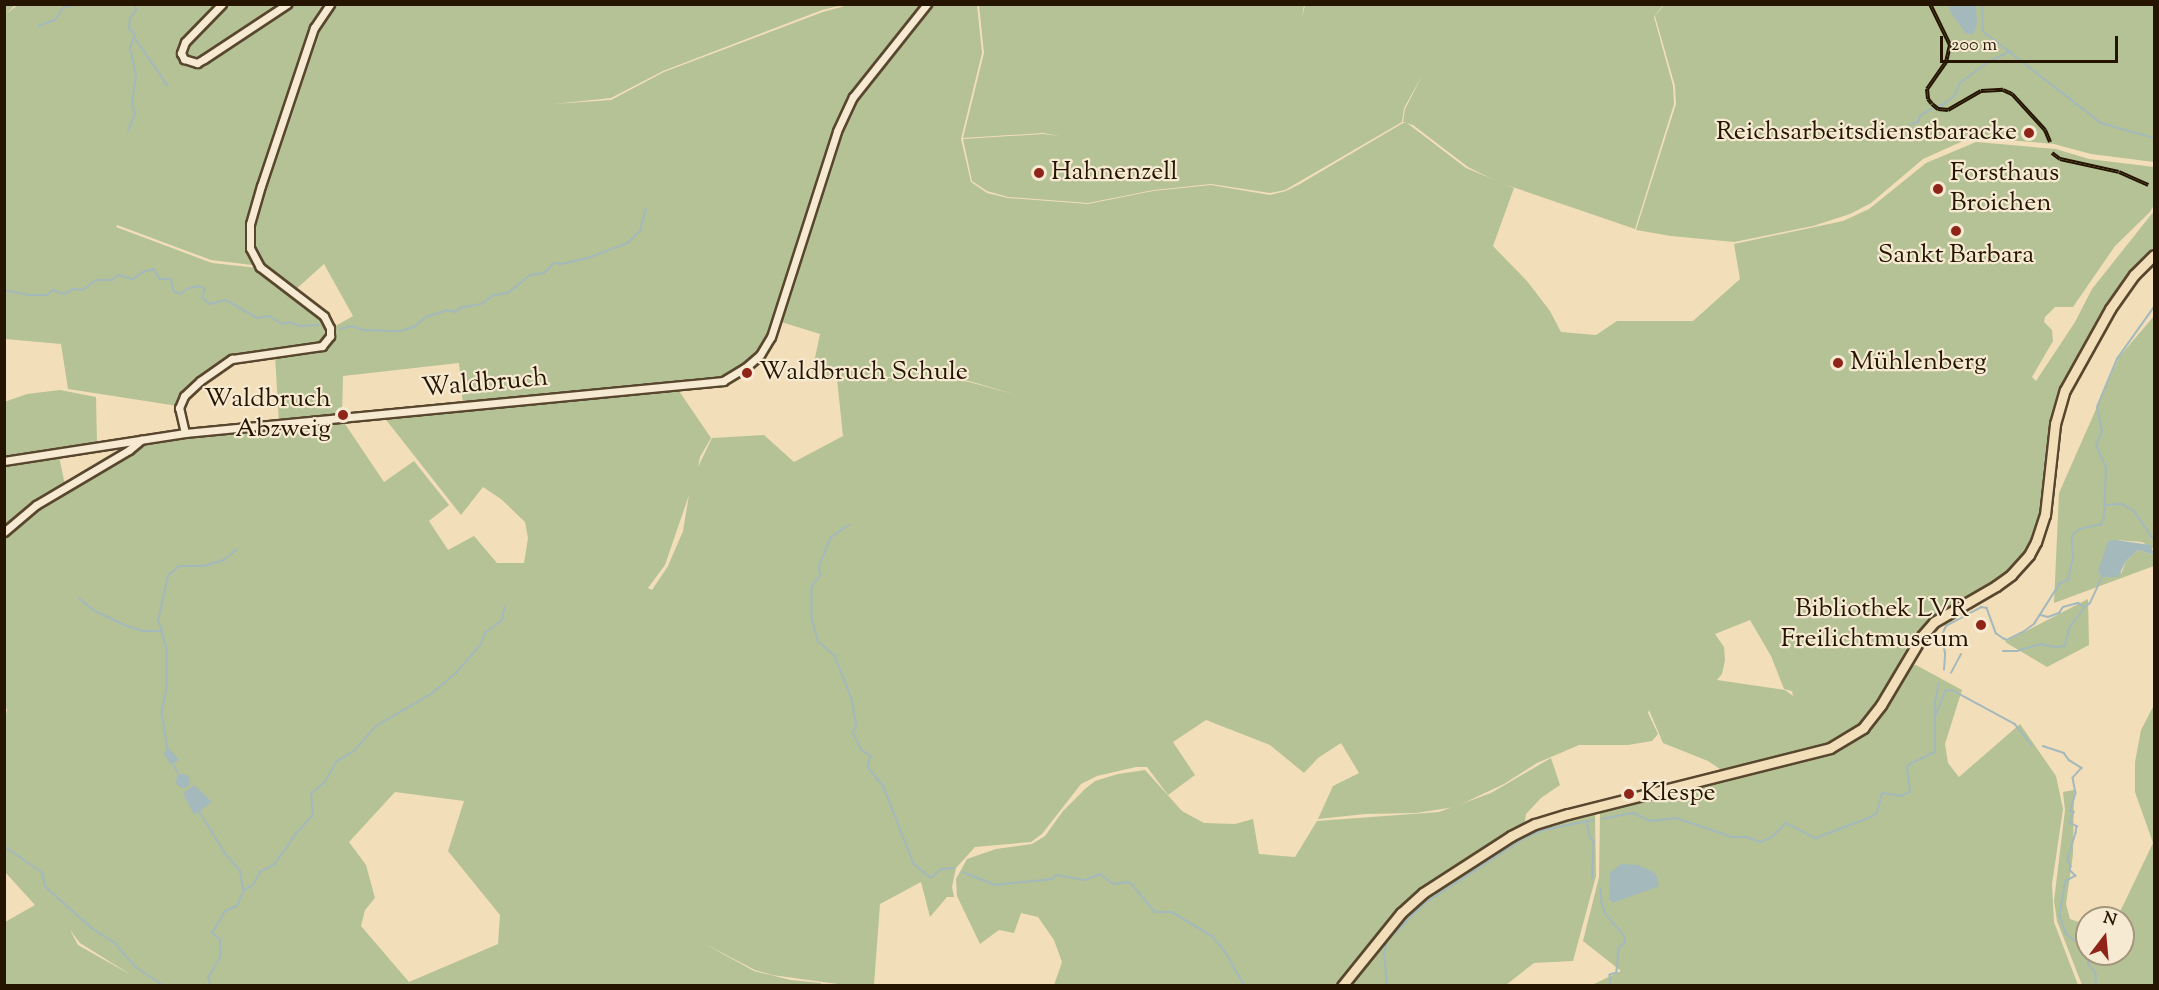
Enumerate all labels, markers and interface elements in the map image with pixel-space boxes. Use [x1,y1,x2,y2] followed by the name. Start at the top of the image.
[1943,24,2122,62] scale bar
[1951,33,1997,59] text: 200 m
[1716,117,2017,149] place label: Reichsarbeitsdienstbaracke
[2022,126,2036,140] marker: Reichsarbeitsdienstbaracke
[1051,157,1178,189] place label: Hahnenzell
[1950,158,2059,219] place label: Forsthaus Broichen
[1032,166,1046,180] marker: Hahnenzell
[1931,182,1945,196] marker: Forsthaus Broichen
[1949,224,1963,238] marker: Sankt Barbara
[1878,240,2034,272] place label: Sankt Barbara
[1850,347,1987,379] place label: Mühlenberg
[1831,356,1845,370] marker: Mühlenberg
[759,357,968,389] place label: Waldbruch Schule
[420,363,550,405] street label: Waldbruch
[740,366,754,380] marker: Waldbruch Schule
[204,384,331,446] place label: Waldbruch Abzweig
[336,408,350,422] marker: Waldbruch Abzweig
[1781,594,1969,656] place label: Bibliothek LVR Freilichtmuseum
[1974,618,1988,632] marker: Bibliothek LVR Freilichtmuseum
[1641,778,1716,810] place label: Klespe
[1622,787,1636,801] marker: Klespe
[2075,906,2135,966] north arrow
[2100,907,2119,933] text: N

